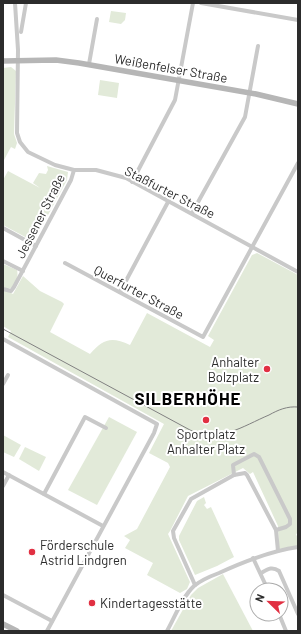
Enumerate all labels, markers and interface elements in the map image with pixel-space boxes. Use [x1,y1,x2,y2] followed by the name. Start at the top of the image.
[113,50,229,86] street label: Weißenfelser Straße
[122,162,218,222] street label: Staßfurter Straße
[12,171,68,261] street label: Jessener Straße
[91,262,187,322] street label: Querfurter Straße
[208,354,259,385] place label: Anhalter Bolzplatz
[262,364,272,374] marker: Anhalter Bolzplatz
[134,388,242,408] district label: SILBERHÖHE
[201,415,211,425] marker: Sportplatz Anhalter Platz
[167,426,245,457] place label: Sportplatz Anhalter Platz
[40,537,127,568] place label: Förderschule Astrid Lindgren
[27,547,37,557] marker: Förderschule Astrid Lindgren
[249,582,289,622] north arrow
[252,592,267,604] text: N
[100,595,202,611] place label: Kindertagesstätte
[87,598,97,608] marker: Kindertagesstätte

